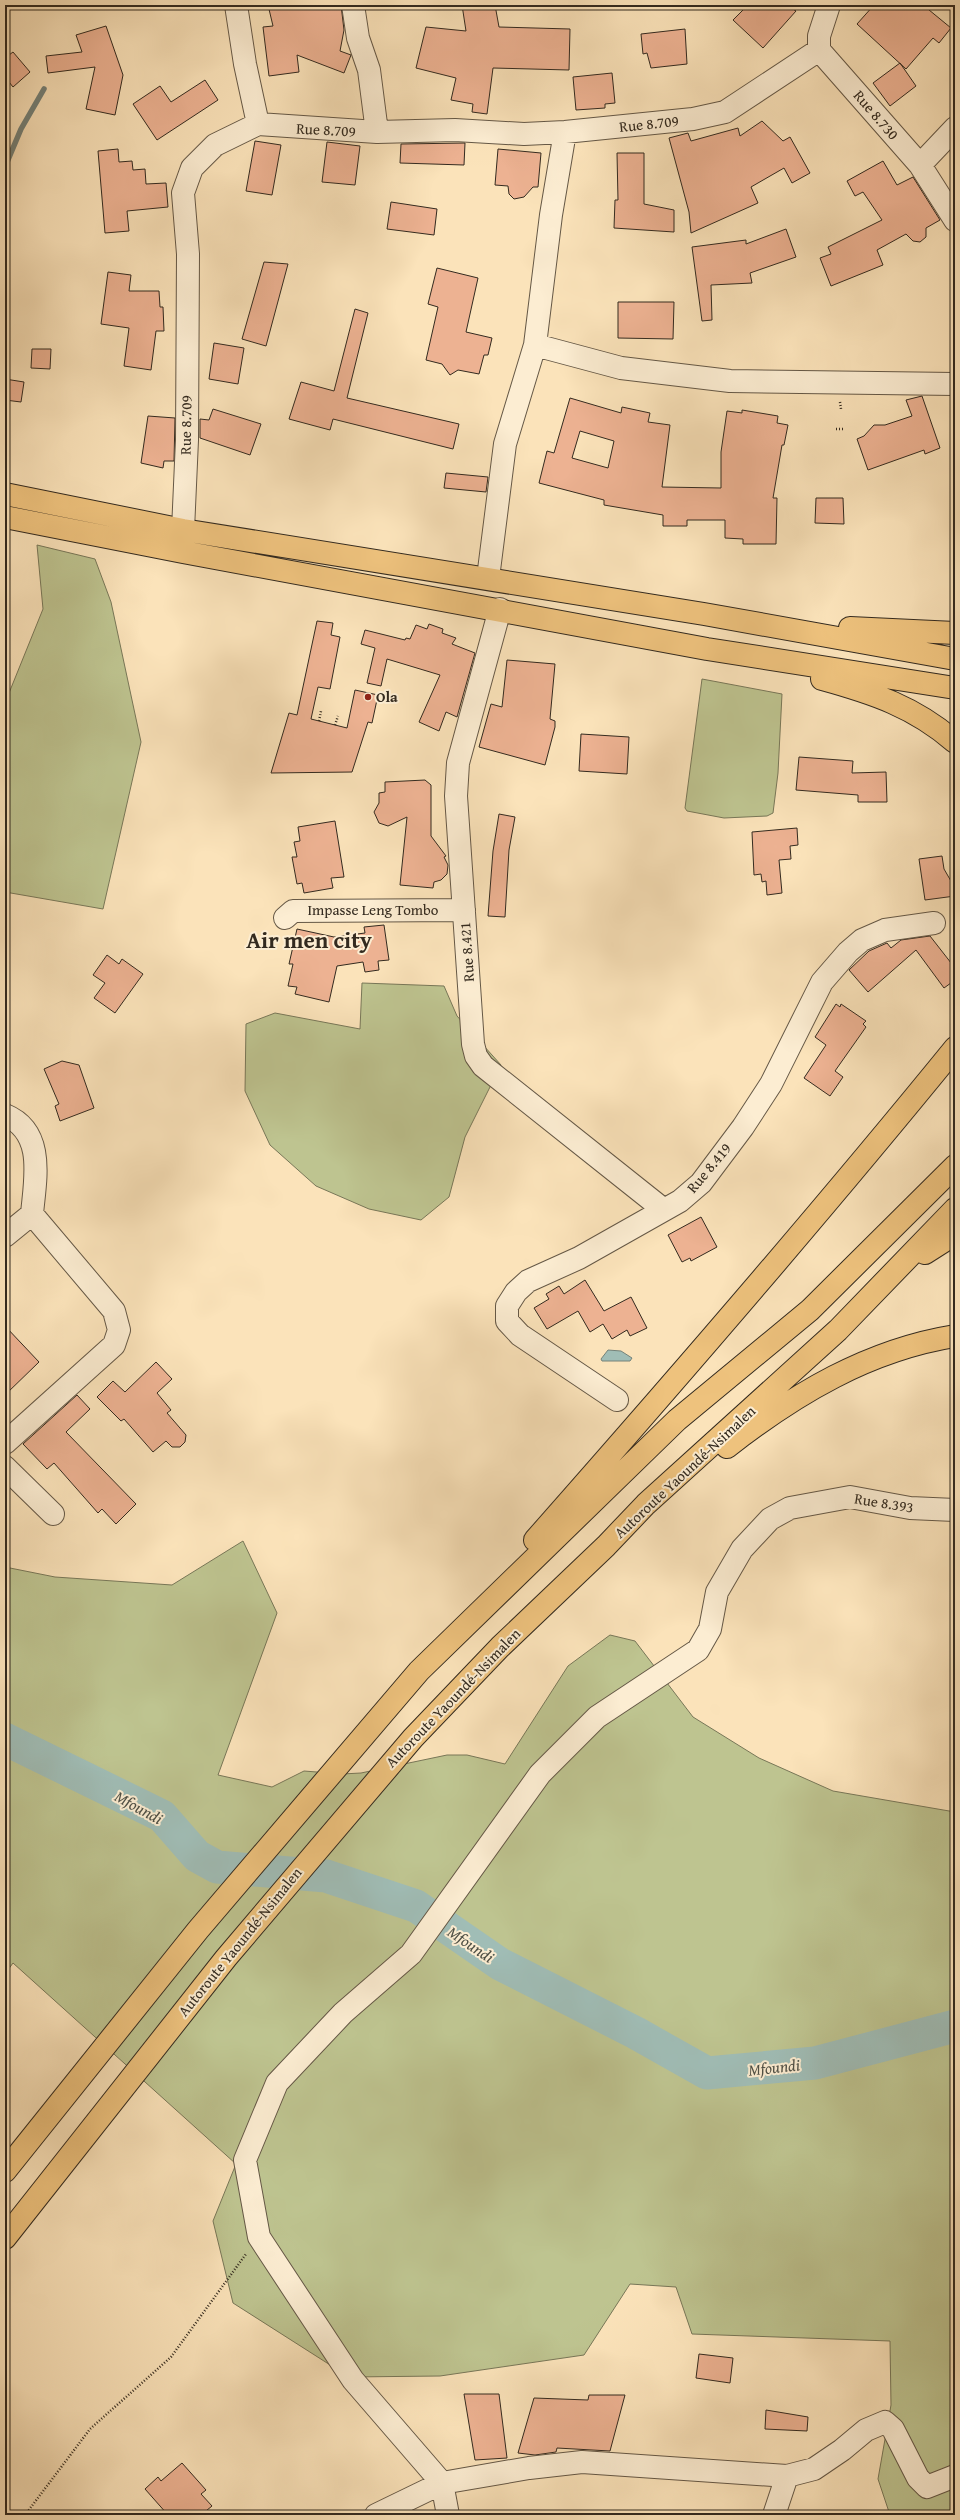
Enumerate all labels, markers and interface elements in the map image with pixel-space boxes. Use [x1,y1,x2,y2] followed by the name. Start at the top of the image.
[849,85,904,144] street label: Rue 8.730
[618,110,680,137] street label: Rue 8.709
[296,117,356,142] street label: Rue 8.709
[174,395,197,455] street label: Rue 8.709
[376,686,398,707] place label: Ola
[363,692,373,702] marker: Ola
[308,899,439,920] street label: Impasse Leng Tombo
[454,922,479,983] street label: Rue 8.421
[246,923,372,956] district label: Air men city
[681,1138,736,1197] street label: Rue 8.419
[609,1400,760,1543] street label: Autoroute Yaoundé-Nsimalen
[853,1487,915,1518] street label: Rue 8.393
[380,1623,525,1772] street label: Autoroute Yaoundé-Nsimalen
[111,1784,167,1830] water label: Mfoundi
[173,1862,307,2021] street label: Autoroute Yaoundé-Nsimalen
[443,1920,499,1968] water label: Mfoundi
[747,2052,801,2082] water label: Mfoundi

